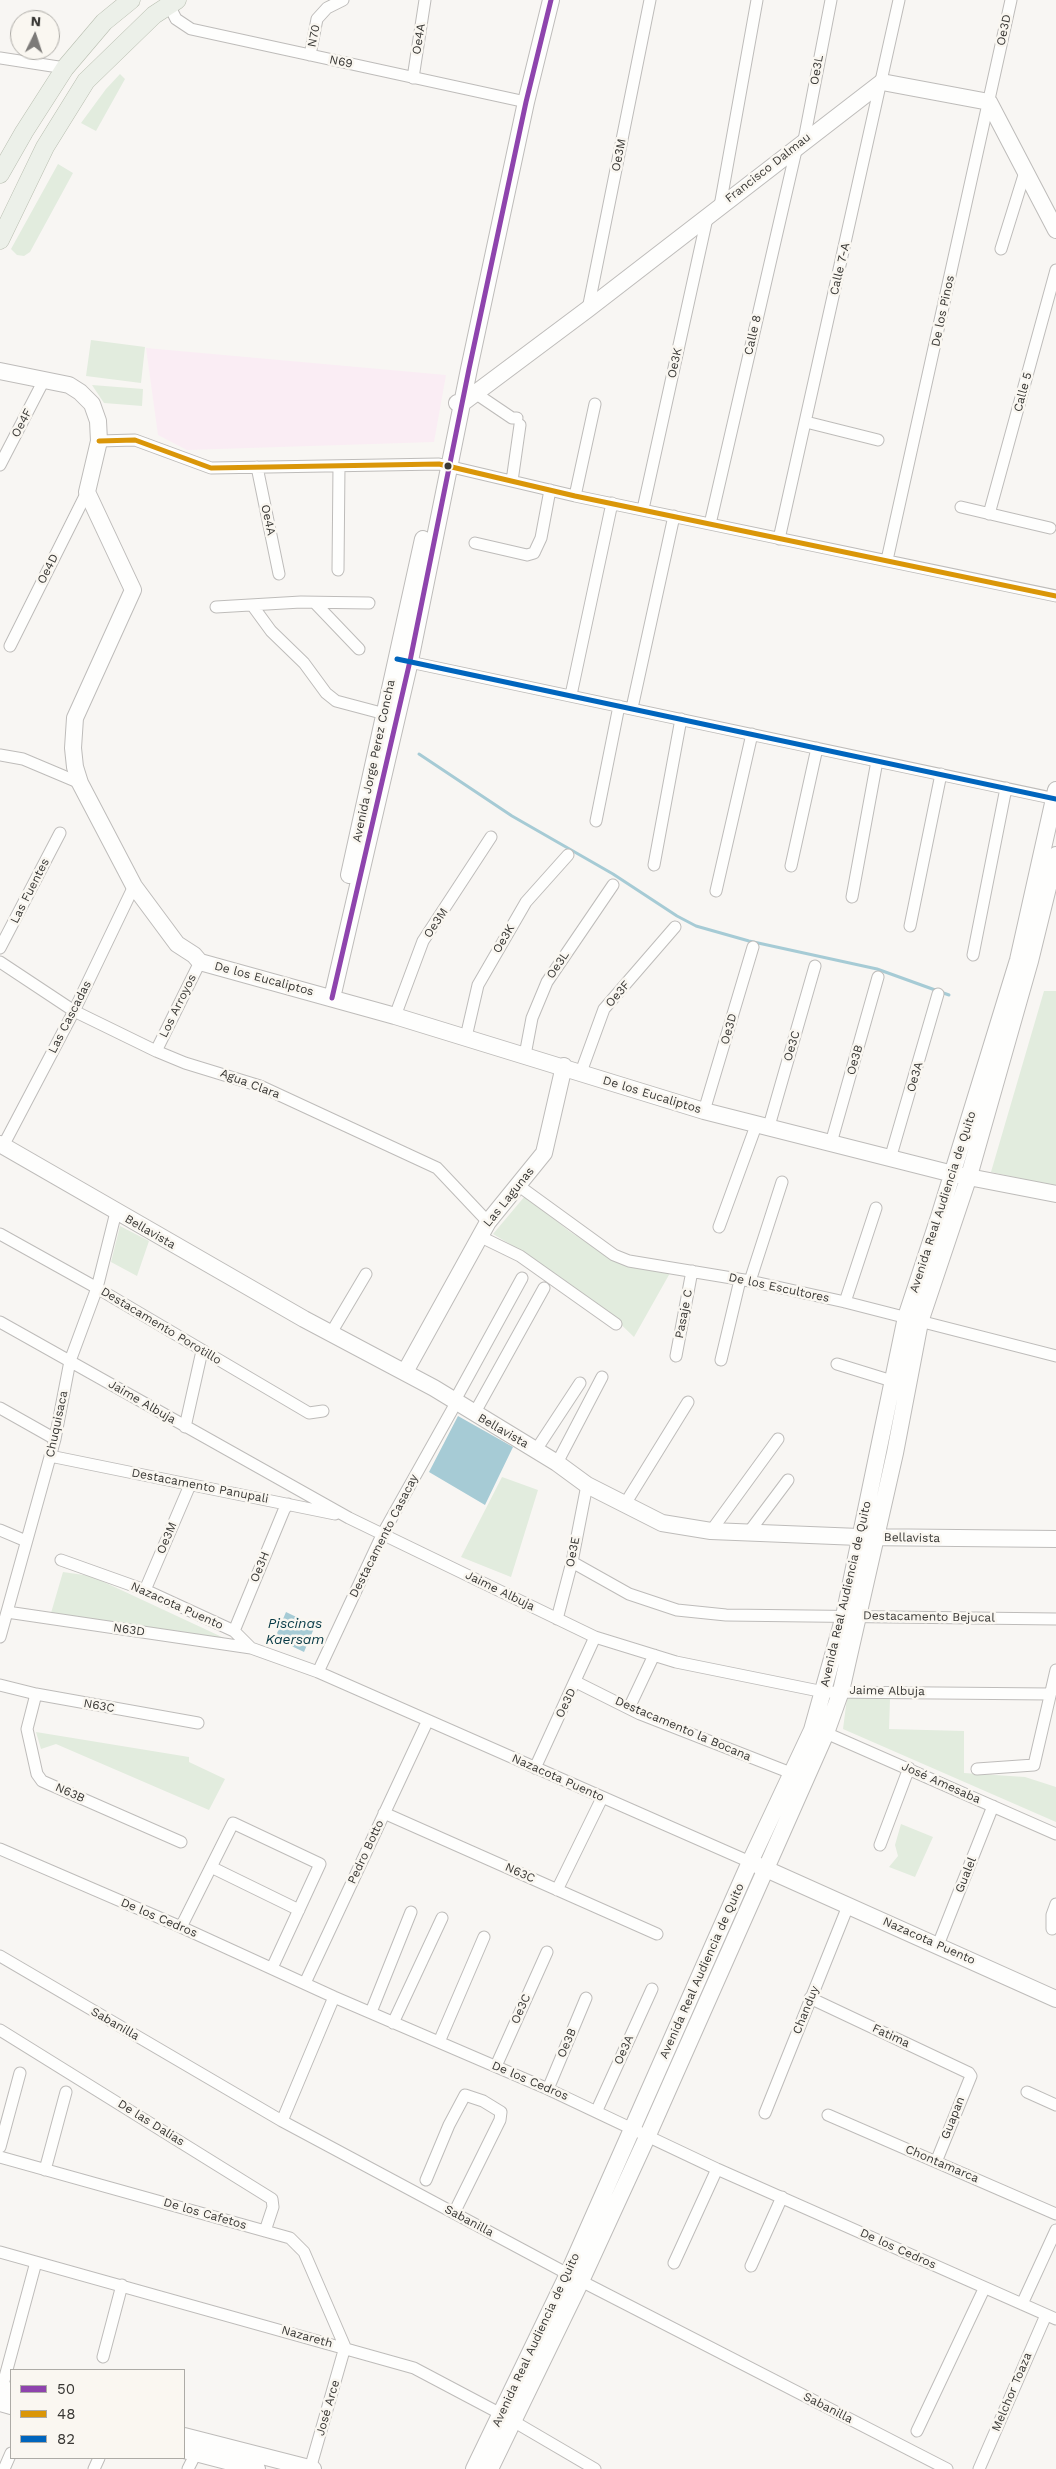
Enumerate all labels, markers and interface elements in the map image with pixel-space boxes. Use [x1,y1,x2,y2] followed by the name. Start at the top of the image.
[10,10,60,60] north arrow
[30,13,42,29] text: N
[994,13,1014,47] street label: Oe3D
[409,22,429,56] street label: Oe4A
[305,23,323,49] street label: N70
[328,53,354,71] street label: N69
[807,54,827,86] street label: Oe3L
[722,130,814,206] street label: Francisco Dalmau
[609,137,629,173] street label: Oe3M
[827,241,853,297] street label: Calle 7-A
[928,274,958,348] street label: De los Pinos
[741,314,765,356] street label: Calle 8
[665,346,685,380] street label: Oe3K
[1011,371,1035,413] street label: Calle 5
[8,406,36,440] street label: Oe4F
[443,461,453,471] unlabelled marker
[258,503,278,537] street label: Oe4A
[34,552,62,586] street label: Oe4D
[350,678,398,844] street label: Avenida Jorge Perez Concha
[7,856,53,926] street label: Las Fuentes
[421,905,451,941] street label: Oe3M
[490,922,518,956] street label: Oe3K
[544,949,572,981] street label: Oe3L
[213,959,315,999] street label: De los Eucaliptos
[156,972,200,1040] street label: Los Arroyos
[45,978,95,1056] street label: Las Cascadas
[603,978,633,1010] street label: Oe3F
[718,1012,740,1046] street label: Oe3D
[781,1029,803,1063] street label: Oe3C
[844,1043,866,1077] street label: Oe3B
[904,1060,926,1094] street label: Oe3A
[218,1066,282,1102] street label: Agua Clara
[601,1073,703,1117] street label: De los Eucaliptos
[907,1109,979,1295] street label: Avenida Real Audiencia de Quito
[481,1164,537,1230] street label: Las Lagunas
[122,1212,178,1252] street label: Bellavista
[727,1270,831,1306] street label: De los Escultores
[98,1284,224,1368] street label: Destacamento Porotillo
[672,1288,696,1340] street label: Pasaje C
[106,1377,178,1427] street label: Jaime Albuja
[43,1389,71,1459] street label: Chuquisaca
[475,1411,531,1451] street label: Bellavista
[130,1466,270,1506] street label: Destacamento Panupali
[347,1472,421,1600] street label: Destacamento Casacay
[818,1500,874,1688] street label: Avenida Real Audiencia de Quito
[154,1520,180,1556] street label: Oe3M
[884,1530,940,1546] street label: Bellavista
[563,1536,583,1568] street label: Oe3E
[247,1550,273,1584] street label: Oe3H
[463,1568,537,1614] street label: Jaime Albuja
[129,1579,225,1633] street label: Nazacota Puento
[863,1609,995,1625] street label: Destacamento Bejucal
[266,1616,324,1648] water label: Piscinas Kaersam
[112,1621,146,1639] street label: N63D
[849,1683,925,1699] street label: Jaime Albuja
[553,1686,579,1720] street label: Oe3D
[613,1694,753,1764] street label: Destacamento la Bocana
[82,1696,116,1716] street label: N63C
[510,1751,606,1805] street label: Nazacota Puento
[899,1759,983,1807] street label: José Amesaba
[53,1780,87,1806] street label: N63B
[345,1818,387,1886] street label: Pedro Botto
[952,1855,980,1895] street label: Gualel
[503,1860,537,1886] street label: N63C
[657,1881,747,2061] street label: Avenida Real Audiencia de Quito
[119,1895,199,1941] street label: De los Cedros
[881,1914,977,1968] street label: Nazacota Puento
[790,1984,822,2036] street label: Chanduy
[508,1992,534,2026] street label: Oe3C
[88,2004,142,2044] street label: Sabanilla
[870,2021,912,2051] street label: Fatima
[554,2026,580,2060] street label: Oe3B
[611,2033,637,2067] street label: Oe3A
[490,2058,570,2104] street label: De los Cedros
[938,2095,968,2141] street label: Guapan
[115,2097,187,2149] street label: De las Dalias
[903,2142,981,2186] street label: Chontamarca
[162,2195,248,2233] street label: De los Cafetos
[442,2202,496,2240] street label: Sabanilla
[858,2226,938,2272] street label: De los Cedros
[489,2251,583,2429] street label: Avenida Real Audiencia de Quito
[280,2323,334,2351] street label: Nazareth
[989,2350,1035,2434] street label: Melchor Toaza
[10,2369,185,2459] legend
[313,2378,343,2438] street label: José Arce
[57,2380,75,2398] text: 50
[801,2389,855,2427] street label: Sabanilla
[57,2405,75,2423] text: 48
[57,2430,75,2448] text: 82

